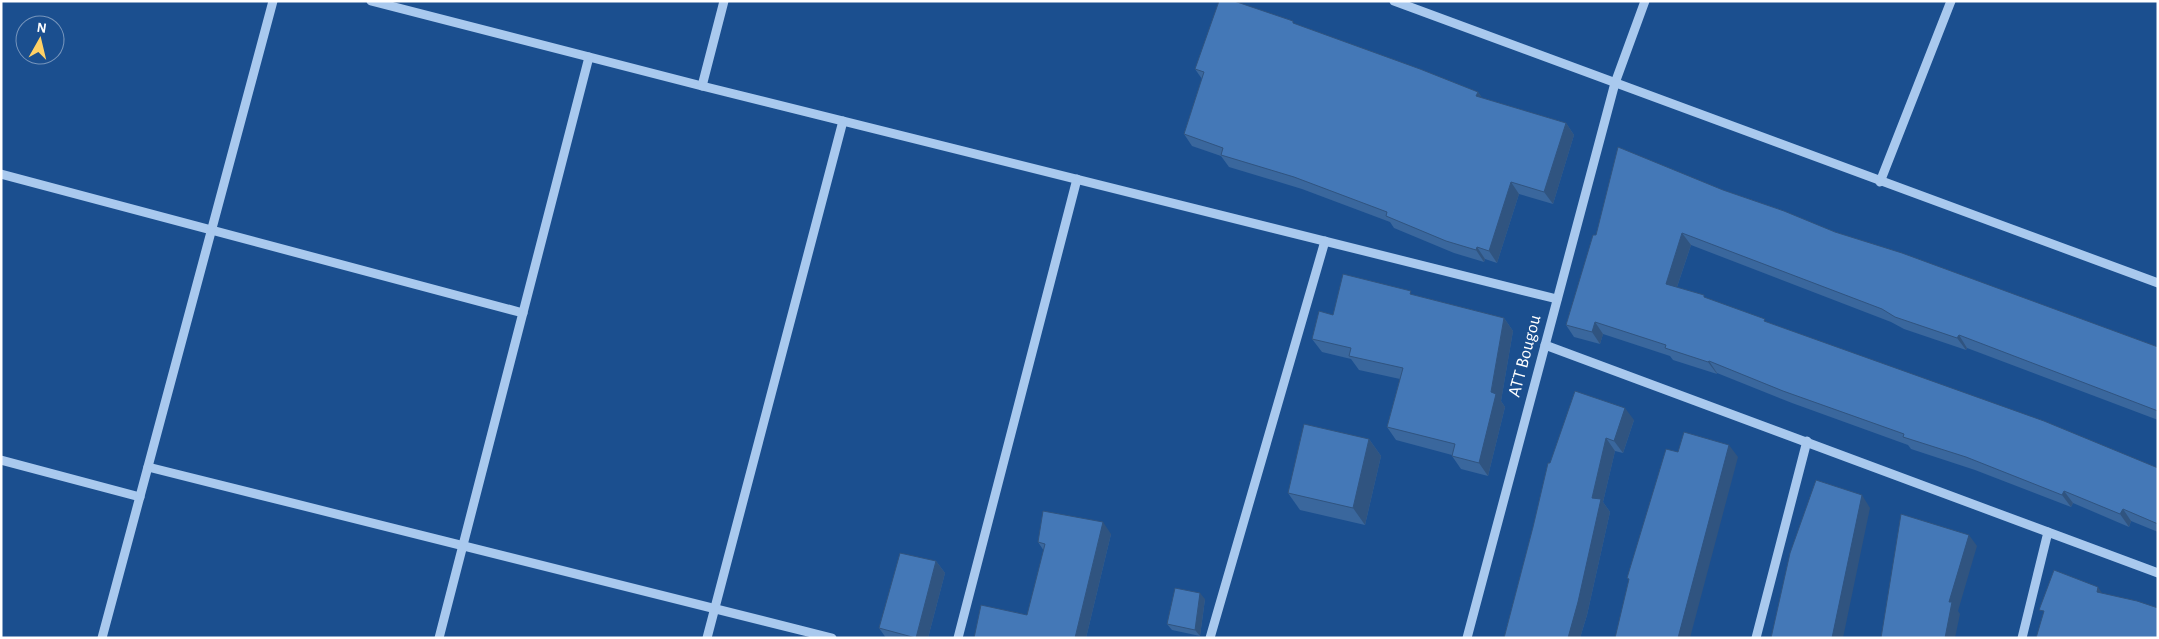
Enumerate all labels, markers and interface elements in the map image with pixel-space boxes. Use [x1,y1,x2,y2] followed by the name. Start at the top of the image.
[15,15,65,65] north arrow
[36,21,47,36] text: N
[1505,313,1545,399] street label: ATT Bougou

